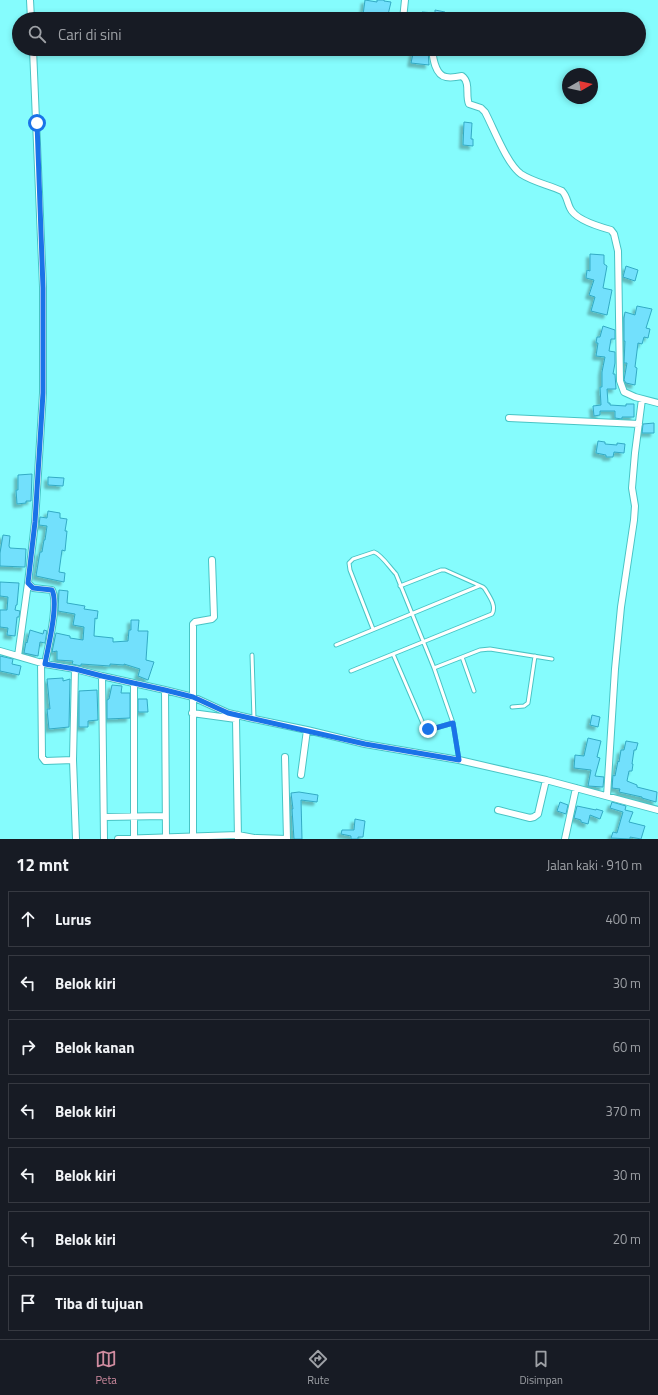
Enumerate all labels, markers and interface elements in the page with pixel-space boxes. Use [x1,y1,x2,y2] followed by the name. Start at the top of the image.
[12,12,646,56] search box
[26,23,48,45] icon: search
[58,23,122,46] text: Cari di sini
[562,68,598,104] north arrow
[28,114,46,132] route start
[419,720,437,738] route end
[16,852,69,878] text: 12 mnt
[546,855,642,875] text: Jalan kaki · 910 m
[17,908,39,930] icon: ahead
[55,908,91,931] text: Lurus
[605,909,641,929] text: 400 m
[17,972,39,994] icon: left
[55,972,116,995] text: Belok kiri
[613,973,641,993] text: 30 m
[17,1036,39,1058] icon: right
[55,1036,135,1059] text: Belok kanan
[613,1037,641,1057] text: 60 m
[17,1100,39,1122] icon: left
[55,1100,116,1123] text: Belok kiri
[605,1101,641,1121] text: 370 m
[17,1164,39,1186] icon: left
[55,1164,116,1187] text: Belok kiri
[613,1165,641,1185] text: 30 m
[17,1228,39,1250] icon: left
[55,1228,116,1251] text: Belok kiri
[613,1229,641,1249] text: 20 m
[17,1292,39,1314] icon: arrive
[55,1292,143,1315] text: Tiba di tujuan
[95,1348,117,1388] tab: Peta
[307,1348,329,1388] tab: Rute
[519,1348,563,1388] tab: Disimpan

